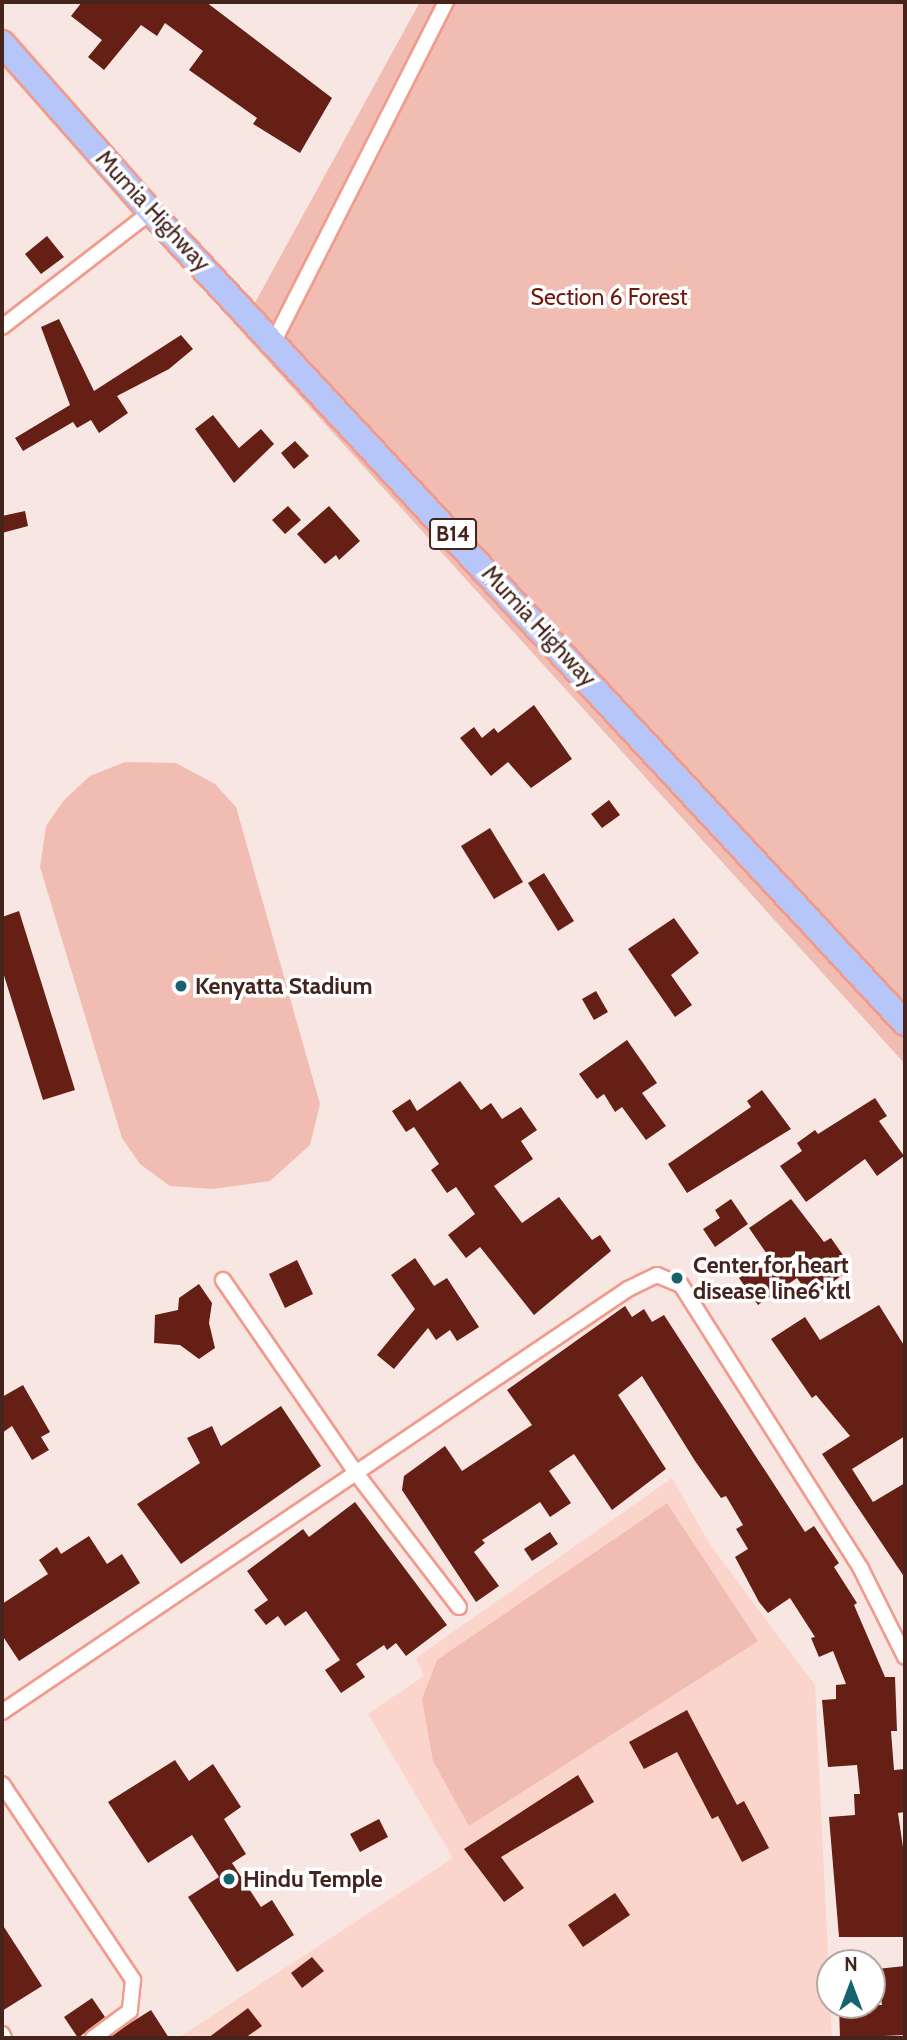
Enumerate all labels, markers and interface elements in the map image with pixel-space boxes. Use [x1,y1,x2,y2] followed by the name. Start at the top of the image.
[90,145,216,277] street label: Mumia Highway
[531,283,687,311] park label: Section 6 Forest
[428,516,477,552] road number: B14
[476,560,602,692] street label: Mumia Highway
[195,972,372,1000] place label: Kenyatta Stadium
[173,978,189,994] marker: Kenyatta Stadium
[693,1251,851,1305] place label: Center for heart disease line6 ktl
[667,1268,687,1288] marker: Center for heart disease line6 ktl
[243,1865,383,1893] place label: Hindu Temple
[221,1871,237,1887] marker: Hindu Temple
[816,1949,886,2019] north arrow
[844,1953,858,1976] text: N

